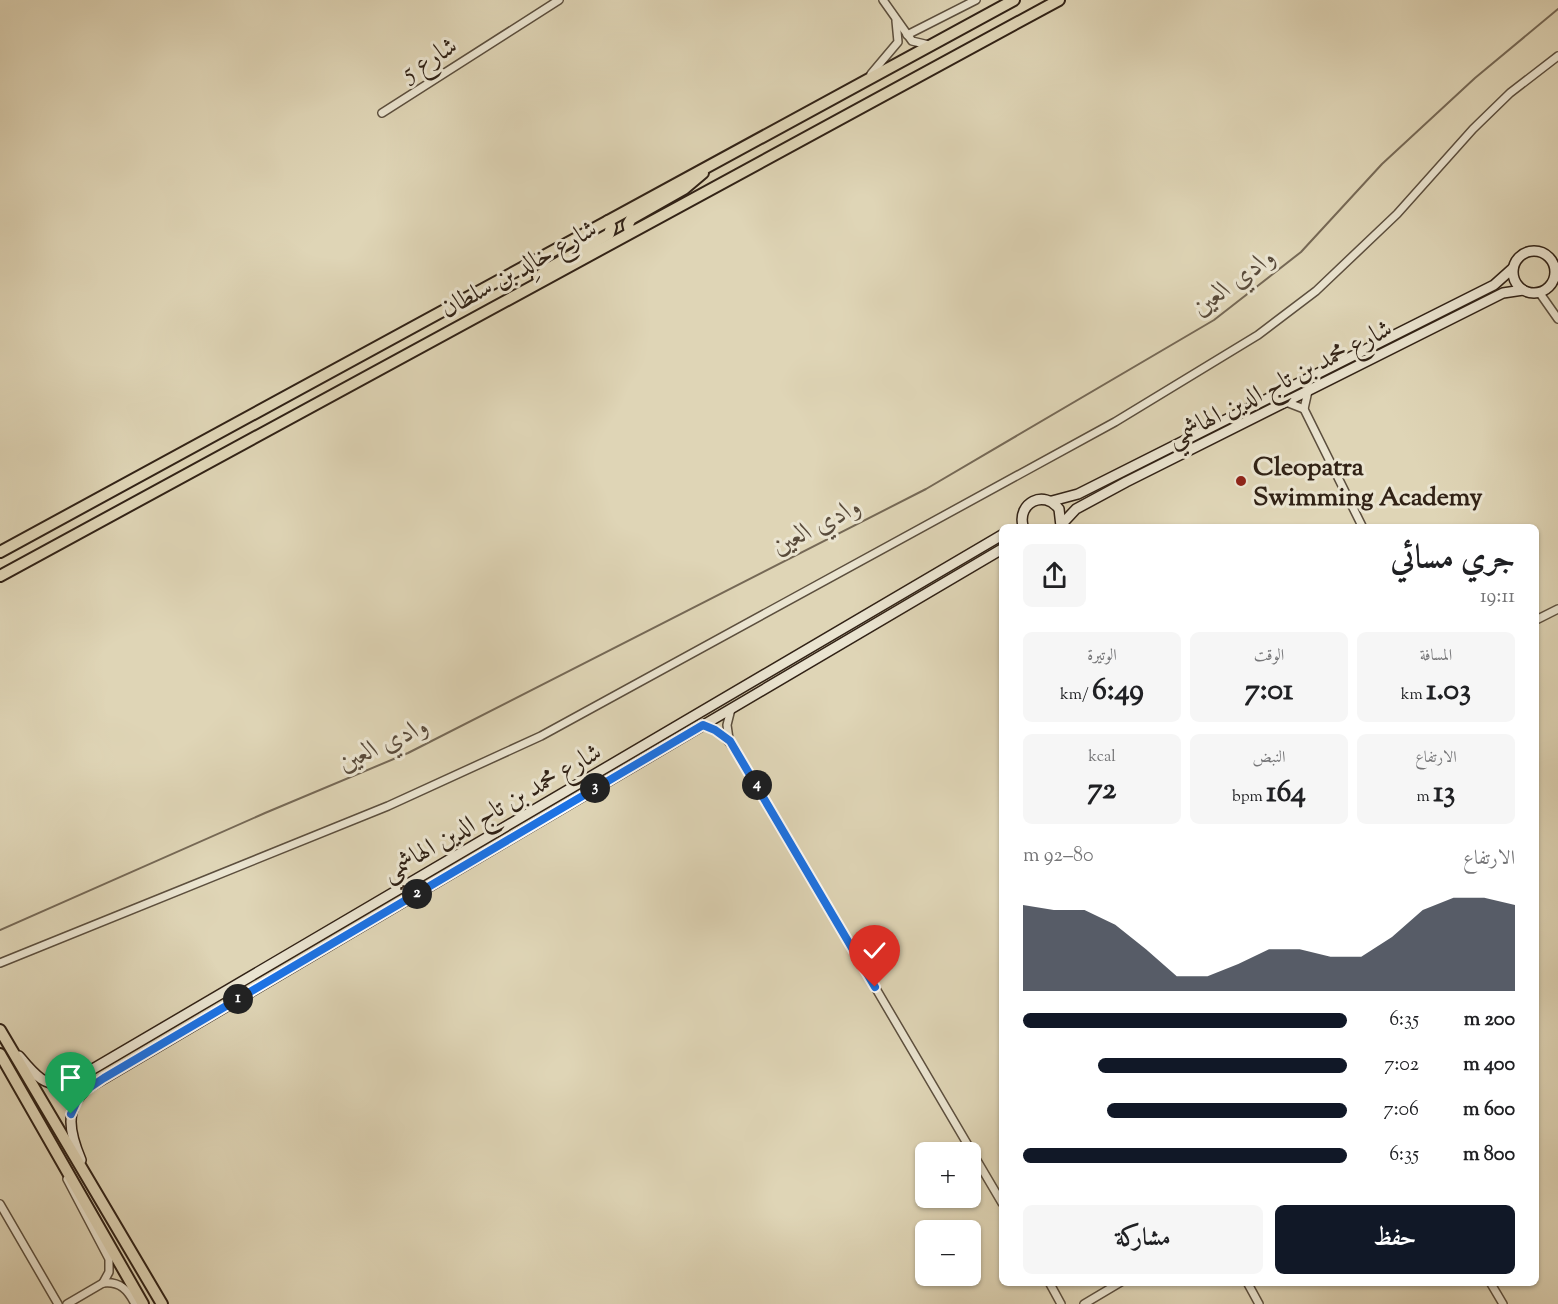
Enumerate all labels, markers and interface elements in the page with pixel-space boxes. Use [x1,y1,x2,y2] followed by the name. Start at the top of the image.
[394,29,466,94] street label: شارع 5
[434,212,605,329] street label: شارع خالِد بن سلطان
[1184,239,1285,327] water label: وادي العين
[1161,311,1401,461] street label: شارع محمد بن تاج الدين الهاشمي
[1253,450,1483,517] place label: Cleopatra Swimming Academy
[1234,474,1248,488] marker: Cleopatra Swimming Academy
[765,488,869,566] water label: وادي العين
[1390,536,1515,584] text: جري مسائي
[1023,544,1086,607] button: share
[1480,583,1515,612] text: 19:11
[1087,645,1117,668] text: الوتيرة
[1254,645,1284,668] text: الوقت
[1420,645,1452,668] text: المسافة
[1092,670,1144,713] text: 6:49
[1245,670,1293,713] text: 7:01
[1426,670,1471,713] text: 1.03
[1060,684,1092,707] text: /km
[1401,684,1426,707] text: km
[332,707,436,783] water label: وادي العين
[375,735,611,895] street label: شارع محمد بن تاج الدين الهاشمي
[1088,746,1116,769] text: kcal
[1253,747,1285,770] text: النبض
[1415,747,1457,770] text: الارتفاع
[1088,769,1116,812] text: 72
[742,770,772,800] pin: 4
[1266,772,1306,815] text: 164
[1433,772,1455,815] text: 13
[580,773,610,803] pin: 3
[753,773,761,796] text: 4
[592,776,598,799] text: 3
[1232,786,1266,809] text: bpm
[1417,786,1433,809] text: m
[1023,842,1094,871] text: 80–92 m
[1463,845,1515,874] text: الارتفاع
[402,879,432,909] pin: 2
[413,882,421,905] text: 2
[849,925,900,987] pin
[858,934,891,967] icon: check
[223,984,253,1014] pin: 1
[235,987,241,1010] text: 1
[1389,1006,1419,1035] text: 6:35
[1464,1006,1515,1035] text: 200 m
[1384,1051,1419,1080] text: 7:02
[1463,1051,1515,1080] text: 400 m
[45,1052,96,1114] pin
[54,1061,87,1094] icon: arrive
[1383,1096,1419,1125] text: 7:06
[1463,1096,1515,1125] text: 600 m
[1389,1141,1419,1170] text: 6:35
[1463,1141,1515,1170] text: 800 m
[915,1142,981,1286] map controls
[915,1142,981,1208] button: +
[1023,1205,1263,1274] button: مشاركة
[1275,1205,1515,1274] button: حفظ
[915,1220,981,1286] button: −

